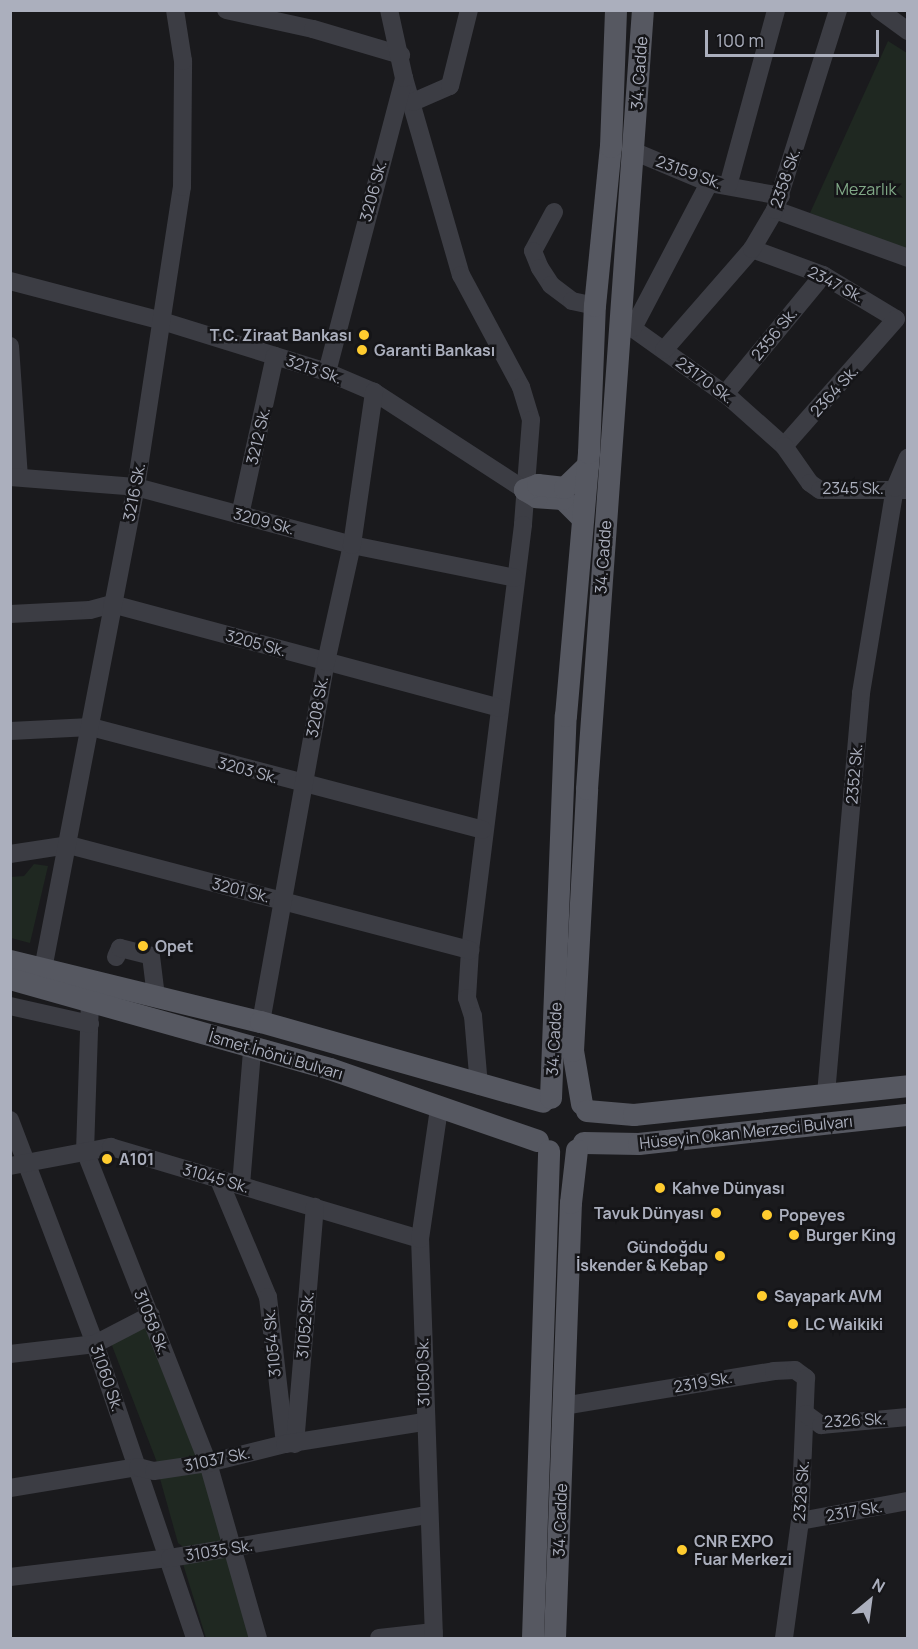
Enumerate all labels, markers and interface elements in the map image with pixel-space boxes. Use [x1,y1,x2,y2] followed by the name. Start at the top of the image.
[708,18,882,56] scale bar
[716,28,764,52] text: 100 m
[627,35,651,111] street label: 34. Cadde
[766,146,804,210] street label: 2358 Sk.
[654,151,724,193] street label: 23159 Sk.
[356,158,390,224] street label: 3206 Sk.
[836,179,896,199] park label: Mezarlık
[805,262,867,306] street label: 2347 Sk.
[747,304,801,364] street label: 2356 Sk.
[210,325,352,345] place label: T.C. Ziraat Bankası
[357,328,371,342] marker: T.C. Ziraat Bankası
[374,340,495,360] place label: Garanti Bankası
[355,343,369,357] marker: Garanti Bankası
[283,350,345,388] street label: 3213 Sk.
[672,353,738,407] street label: 23170 Sk.
[806,361,862,421] street label: 2364 Sk.
[242,405,274,467] street label: 3212 Sk.
[119,461,149,523] street label: 3216 Sk.
[822,478,884,498] street label: 2345 Sk.
[231,504,297,538] street label: 3209 Sk.
[591,519,615,595] street label: 34. Cadde
[224,626,288,660] street label: 3205 Sk.
[302,675,332,739] street label: 3208 Sk.
[842,743,866,805] street label: 2352 Sk.
[216,753,280,787] street label: 3203 Sk.
[210,874,272,906] street label: 3201 Sk.
[155,936,193,956] place label: Opet
[136,939,150,953] marker: Opet
[542,1002,566,1076] street label: 34. Cadde
[207,1027,345,1083] street label: İsmet İnönü Bulvarı
[638,1111,854,1153] street label: Hüseyin Okan Merzeci Bulvarı
[119,1149,154,1169] place label: A101
[100,1152,114,1166] marker: A101
[180,1159,252,1197] street label: 31045 Sk.
[672,1178,785,1198] place label: Kahve Dünyası
[653,1181,667,1195] marker: Kahve Dünyası
[594,1203,704,1223] place label: Tavuk Dünyası
[779,1205,845,1225] place label: Popeyes
[709,1206,723,1220] marker: Tavuk Dünyası
[760,1208,774,1222] marker: Popeyes
[806,1225,896,1245] place label: Burger King
[787,1228,801,1242] marker: Burger King
[576,1237,708,1275] place label: Gündoğdu İskender & Kebap
[713,1249,727,1263] marker: Gündoğdu İskender & Kebap
[774,1286,882,1306] place label: Sayapark AVM
[130,1287,174,1357] street label: 31058 Sk.
[755,1289,769,1303] marker: Sayapark AVM
[292,1290,318,1360] street label: 31052 Sk.
[259,1308,285,1378] street label: 31054 Sk.
[805,1314,883,1334] place label: LC Waikiki
[786,1317,800,1331] marker: LC Waikiki
[413,1337,433,1407] street label: 31050 Sk.
[87,1342,127,1414] street label: 31060 Sk.
[672,1367,734,1397] street label: 2319 Sk.
[824,1409,886,1431] street label: 2326 Sk.
[182,1443,252,1475] street label: 31037 Sk.
[789,1460,813,1522] street label: 2328 Sk.
[549,1483,571,1557] street label: 34. Cadde
[824,1497,884,1525] street label: 2317 Sk.
[694,1531,792,1569] place label: CNR EXPO Fuar Merkezi
[184,1535,254,1565] street label: 31035 Sk.
[675,1543,689,1557] marker: CNR EXPO Fuar Merkezi
[840,1571,900,1631] north arrow
[868,1573,889,1598] text: N

